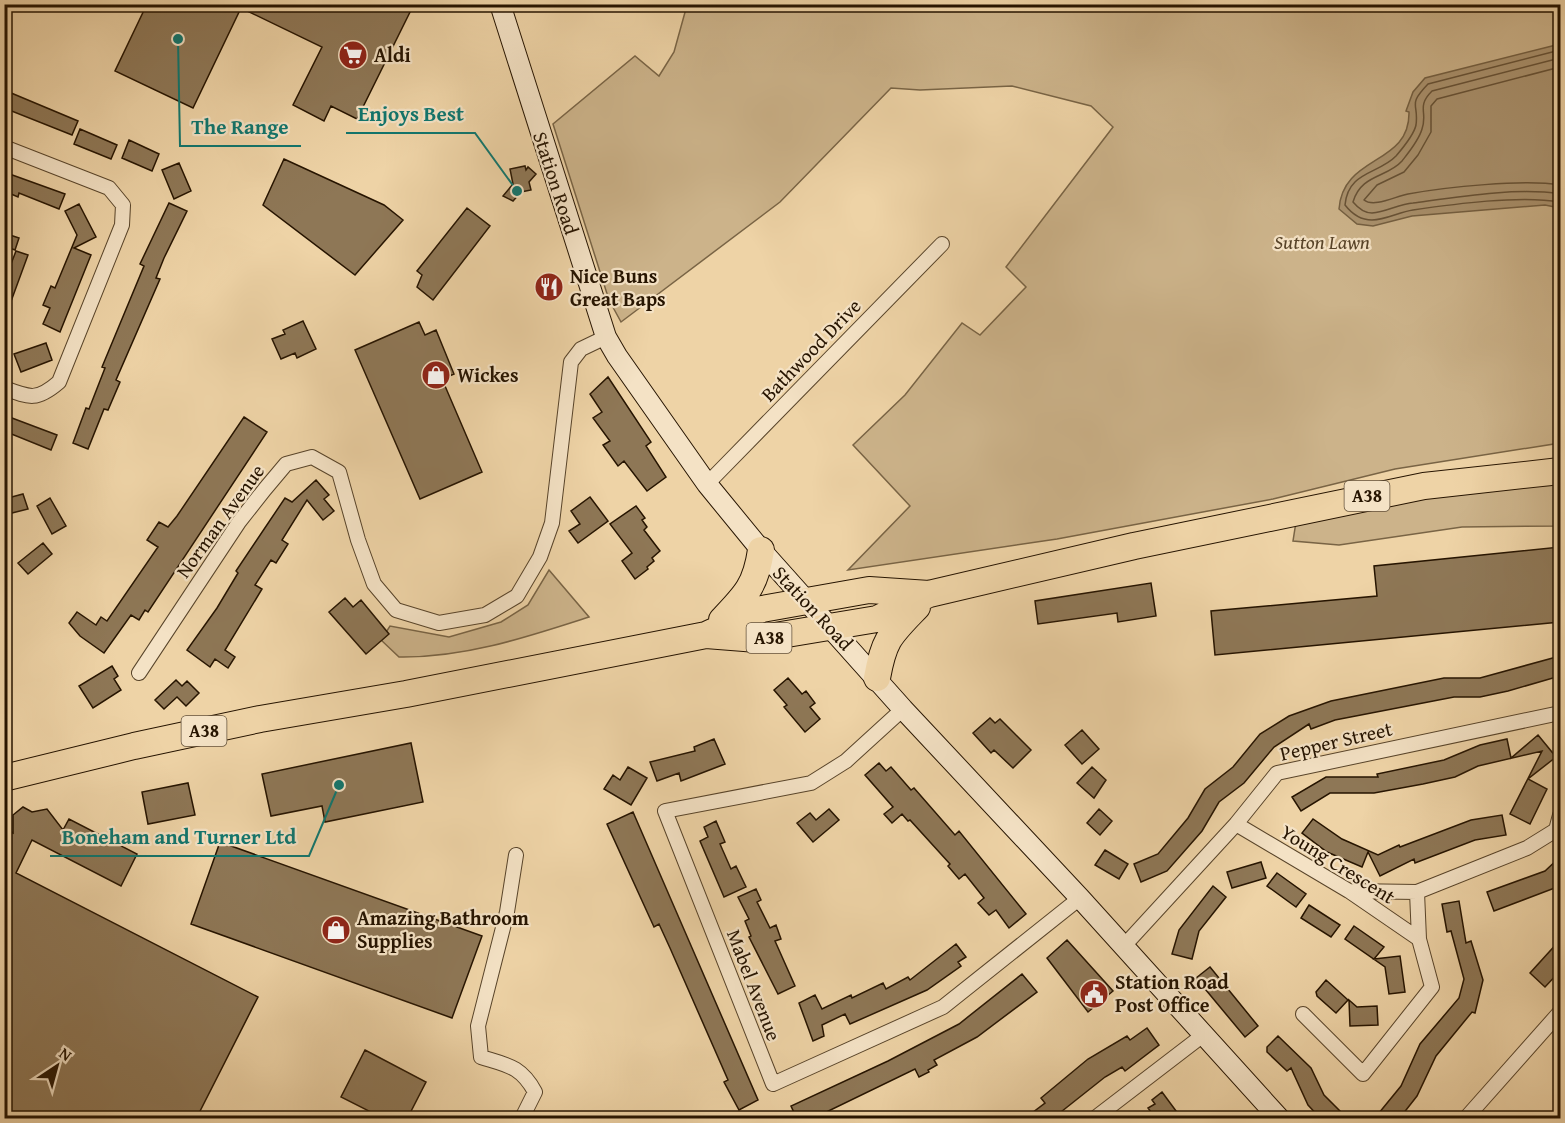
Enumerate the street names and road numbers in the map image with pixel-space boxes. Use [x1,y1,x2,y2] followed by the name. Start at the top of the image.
[526,128,587,238] street label: Station Road
[754,292,867,408] street label: Bathwood Drive
[168,458,271,584] street label: Norman Avenue
[1344,481,1390,511] road number: A38
[766,559,861,657] street label: Station Road
[746,623,792,653] road number: A38
[1277,714,1395,768] street label: Pepper Street
[182,716,226,746] road number: A38
[1275,817,1401,910] street label: Young Crescent
[720,925,789,1045] street label: Mabel Avenue

